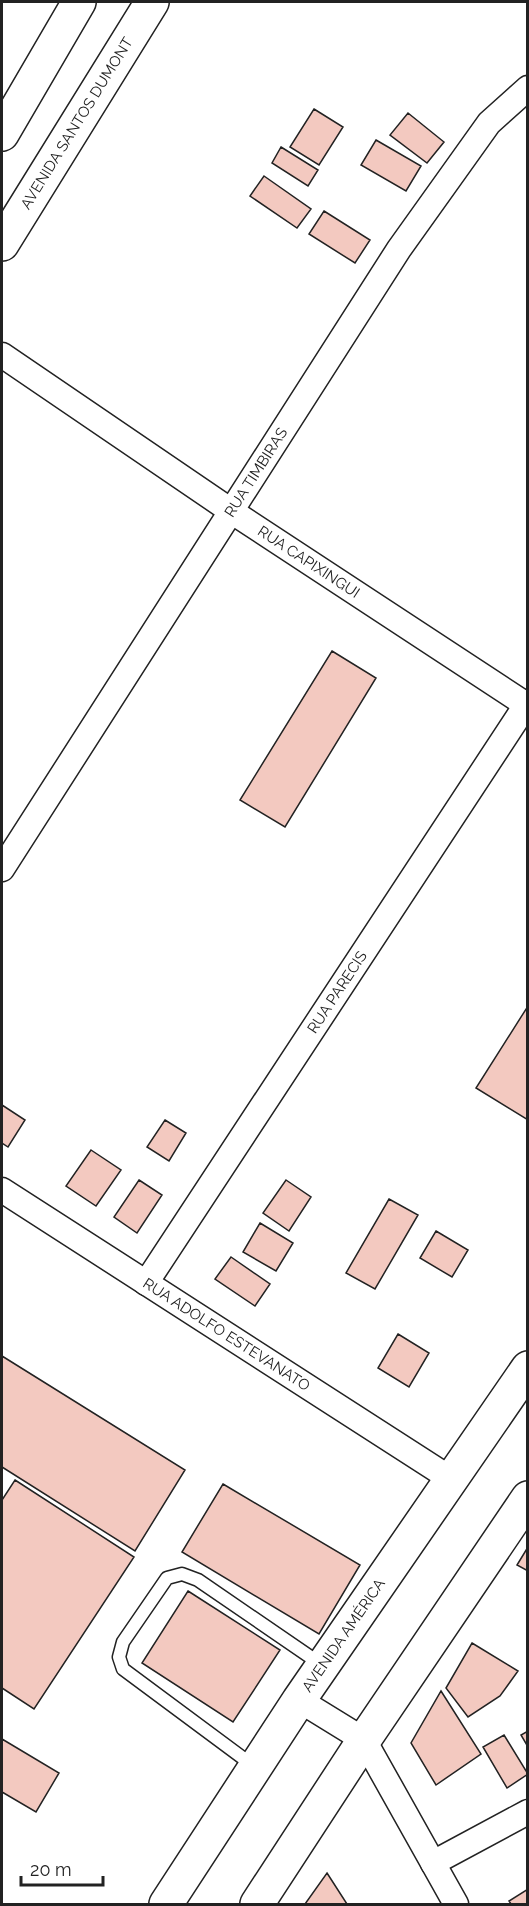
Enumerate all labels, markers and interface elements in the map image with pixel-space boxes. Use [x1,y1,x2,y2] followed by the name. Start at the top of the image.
[17,34,137,212] street label: AVENIDA SANTOS DUMONT
[221,424,291,520] street label: RUA TIMBIRAS
[254,522,363,602] street label: RUA CAPIXINGUI
[304,948,371,1037] street label: RUA PARECIS
[140,1274,313,1395] street label: RUA ADOLFO ESTEVANATO
[298,1575,389,1695] street label: AVENIDA AMÉRICA
[21,1849,104,1887] scale bar
[30,1859,72,1880] text: 20 m

